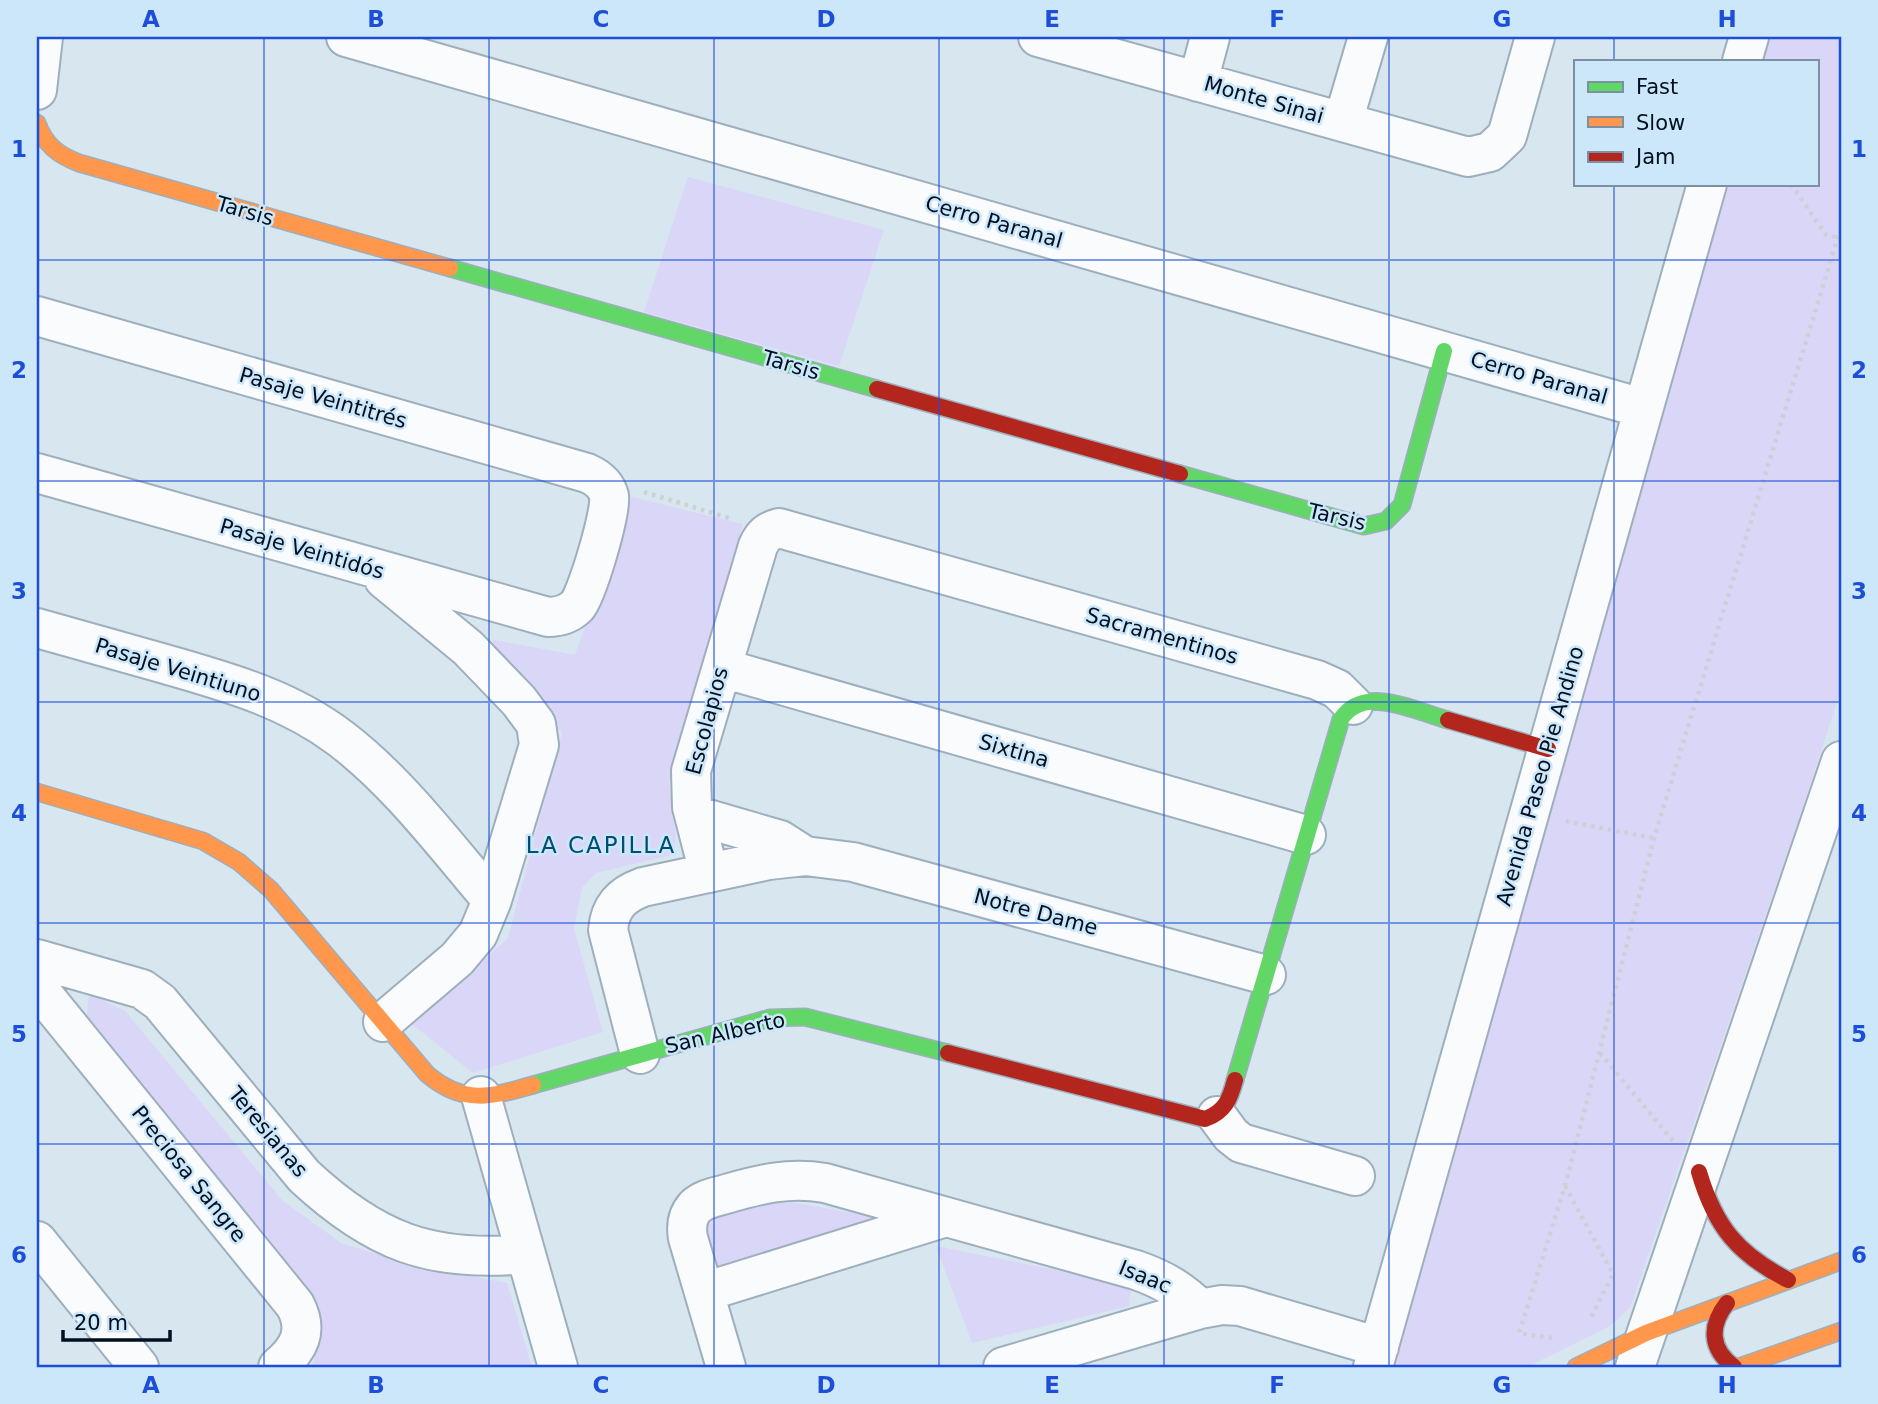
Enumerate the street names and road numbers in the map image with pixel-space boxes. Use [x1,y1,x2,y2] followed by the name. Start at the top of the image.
[1201,71,1327,129] street label: Monte Sinai
[213,191,276,231] street label: Tarsis
[923,191,1065,253] street label: Cerro Paranal
[759,345,822,385] street label: Tarsis
[1468,347,1610,409] street label: Cerro Paranal
[237,363,409,433] street label: Pasaje Veintitrés
[1305,498,1368,535] street label: Tarsis
[217,514,387,584] street label: Pasaje Veintidós
[1083,603,1241,669] street label: Sacramentinos
[92,633,264,707] street label: Pasaje Veintiuno
[1491,643,1589,909] street label: Avenida Paseo Pie Andino
[681,665,733,777] street label: Escolapios
[976,730,1052,772] street label: Sixtina
[972,884,1100,940] street label: Notre Dame
[663,1008,787,1058] street label: San Alberto
[223,1081,313,1182] street label: Teresianas
[127,1101,251,1247] street label: Preciosa Sangre
[1115,1256,1175,1298] street label: Isaac

